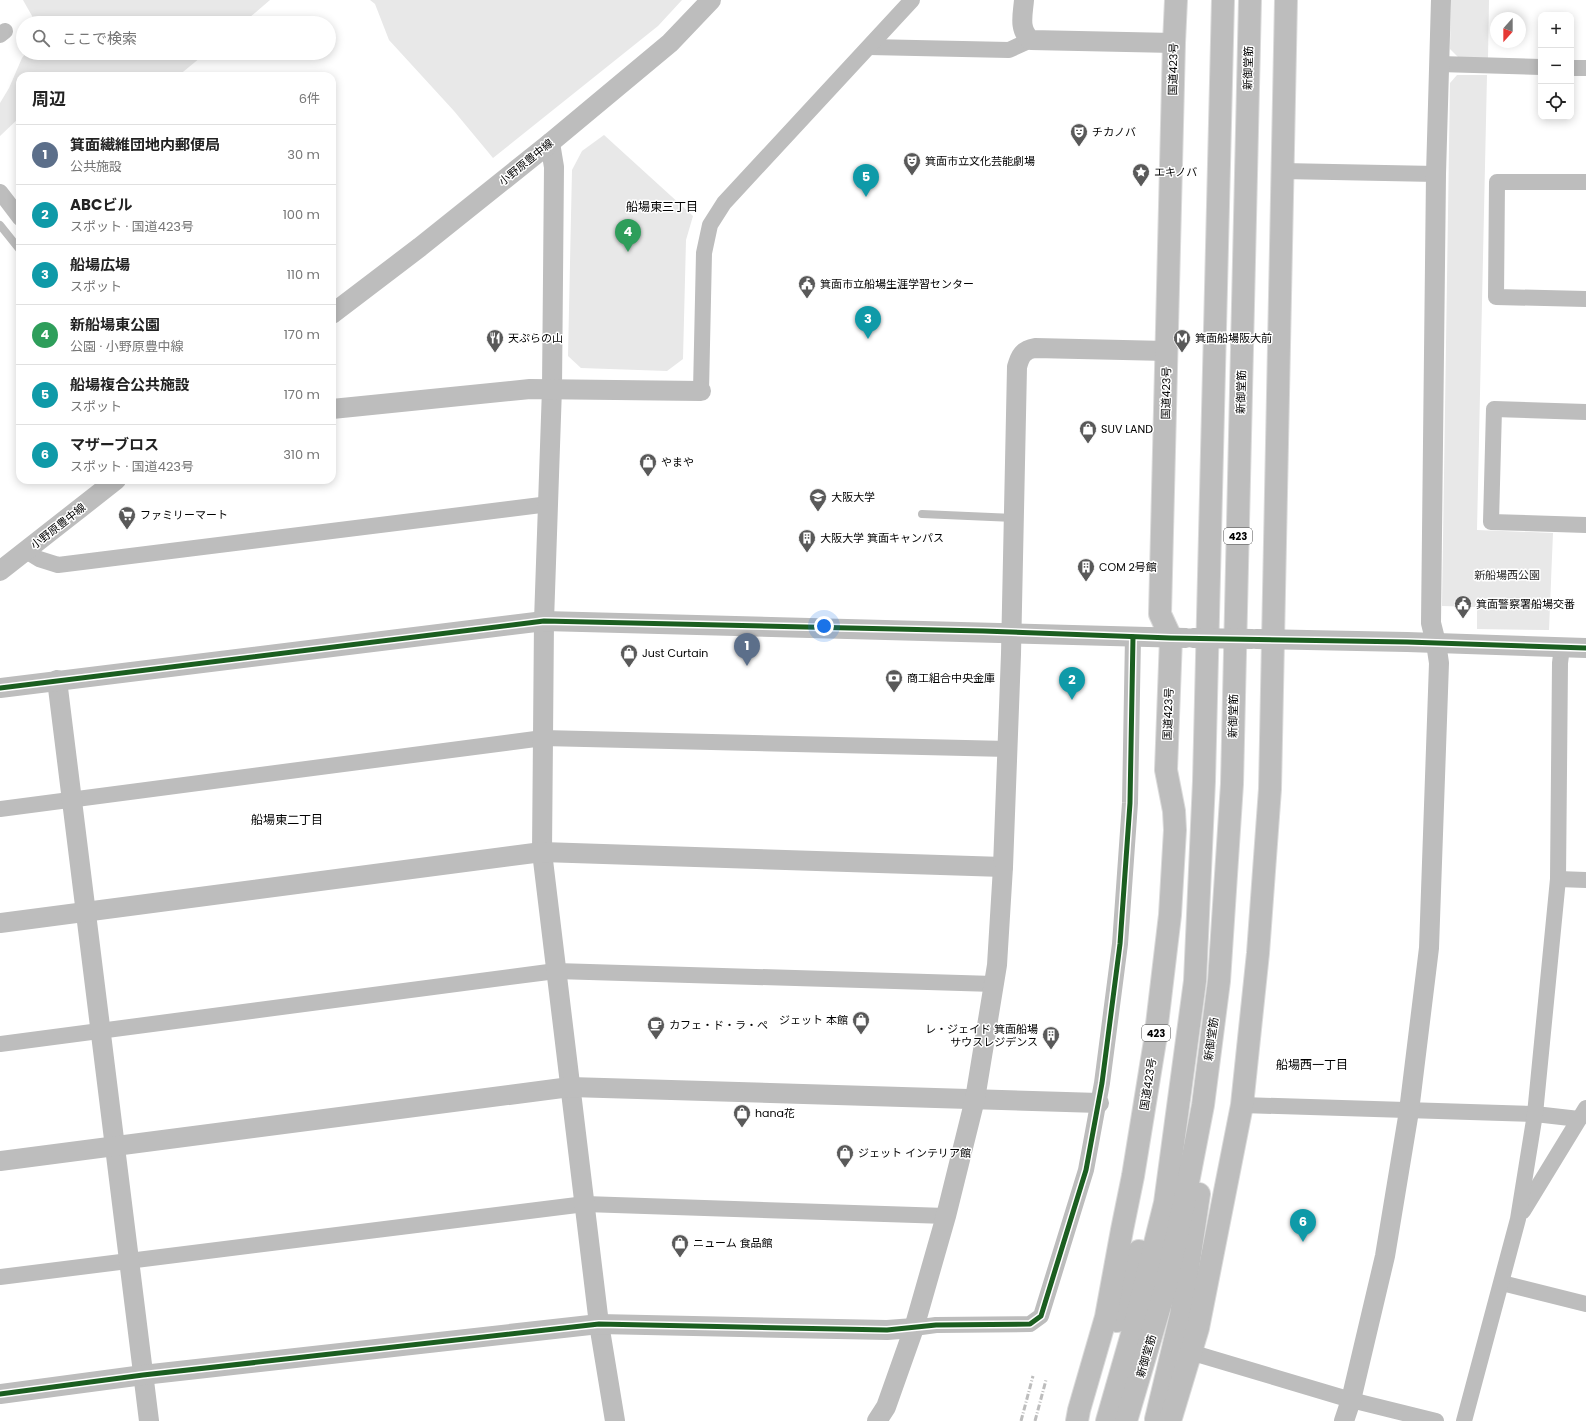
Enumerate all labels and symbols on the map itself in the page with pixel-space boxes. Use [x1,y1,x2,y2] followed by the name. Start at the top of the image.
[1490,12,1526,48] north arrow
[1165,42,1181,96] street label: 国道423号
[1240,46,1256,90] street label: 新御堂筋
[1069,122,1089,147] theatre icon: チカノバ
[1092,124,1136,140] place label: チカノバ
[495,135,557,189] street label: 小野原豊中線
[902,151,922,176] theatre icon: 箕面市立文化芸能劇場
[925,153,1035,169] place label: 箕面市立文化芸能劇場
[1131,162,1151,187] place icon: エキノバ
[853,164,879,197] pin: 5
[1154,164,1197,180] place label: エキノバ
[626,198,698,215] district label: 船場東三丁目
[615,219,641,252] pin: 4
[797,274,817,299] public building icon: 箕面市立船場生涯学習センター
[820,276,974,292] place label: 箕面市立船場生涯学習センター
[855,306,881,339] pin: 3
[485,328,505,353] restaurant icon: 天ぷらの山
[1172,328,1192,353] metro station icon: 箕面船場阪大前
[508,330,563,346] place label: 天ぷらの山
[1195,330,1272,346] place label: 箕面船場阪大前
[1158,366,1174,420] street label: 国道423号
[1233,370,1249,414] street label: 新御堂筋
[1078,419,1098,444] shop icon: SUV LAND
[1101,421,1153,437] place label: SUV LAND
[638,452,658,477] shop icon: やまや
[661,454,694,470] place label: やまや
[808,487,828,512] school or university icon: 大阪大学
[831,489,875,505] place label: 大阪大学
[27,499,89,553] street label: 小野原豊中線
[117,505,137,530] supermarket icon: ファミリーマート
[140,507,228,523] place label: ファミリーマート
[797,528,817,553] building icon: 大阪大学 箕面キャンパス
[1224,528,1252,544] road number: 423
[820,530,944,546] place label: 大阪大学 箕面キャンパス
[1076,557,1096,582] building icon: COM 2号館
[1099,559,1157,575] place label: COM 2号館
[1474,567,1540,583] park label: 新船場西公園
[1453,594,1473,619] public building icon: 箕面警察署船場交番
[1476,596,1575,612] place label: 箕面警察署船場交番
[814,616,834,636] your location
[734,633,760,666] pin: 1
[619,643,639,668] shop icon: Just Curtain
[642,645,708,661] place label: Just Curtain
[1059,667,1085,700] pin: 2
[884,668,904,693] bank icon: 商工組合中央金庫
[907,670,995,686] place label: 商工組合中央金庫
[1159,687,1177,741] street label: 国道423号
[1225,694,1241,738] street label: 新御堂筋
[251,811,323,828] district label: 船場東二丁目
[851,1010,871,1035] shop icon: ジェット 本館
[779,1012,848,1028] place label: ジェット 本館
[646,1015,666,1040] cafe icon: カフェ・ド・ラ・ぺ
[1200,1016,1222,1062] street label: 新御堂筋
[669,1017,768,1033] place label: カフェ・ド・ラ・ぺ
[925,1021,1038,1050] place label: レ・ジェイド 箕面船場 サウスレジデンス
[1041,1025,1061,1050] building icon: レ・ジェイド 箕面船場 サウスレジデンス
[1142,1025,1170,1041] road number: 423
[1276,1056,1348,1073] district label: 船場西一丁目
[1136,1057,1160,1111] street label: 国道423号
[732,1103,752,1128] shop icon: hana花
[755,1105,795,1121] place label: hana花
[835,1143,855,1168] shop icon: ジェット インテリア館
[858,1145,971,1161] place label: ジェット インテリア館
[1290,1209,1316,1242] pin: 6
[670,1233,690,1258] shop icon: ニューム 食品館
[693,1235,773,1251] place label: ニューム 食品館
[1132,1333,1160,1379] street label: 新御堂筋

